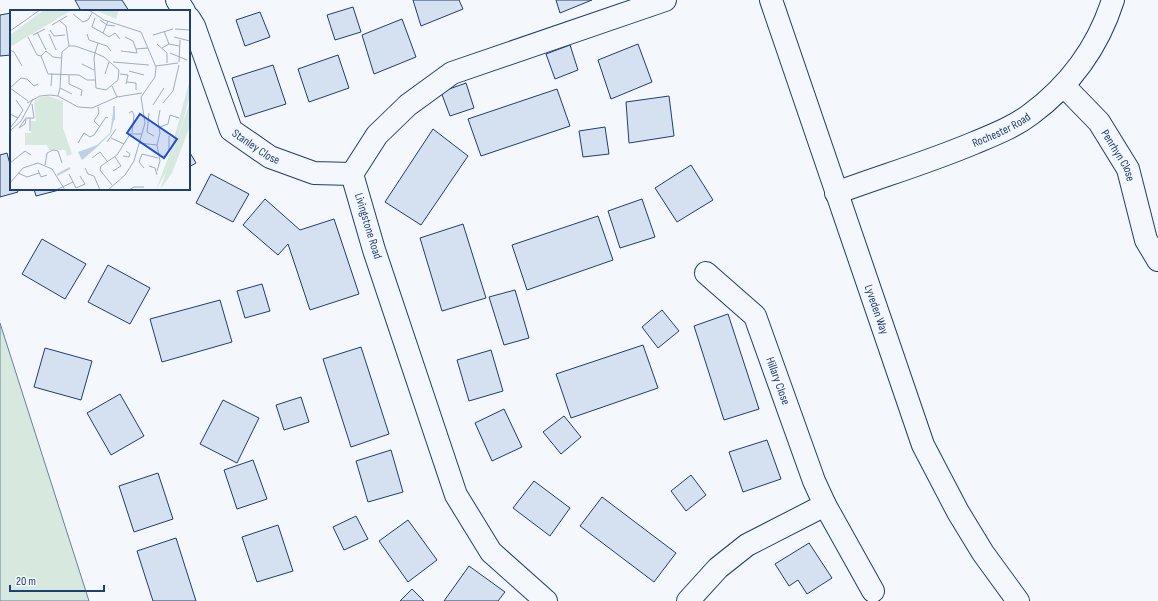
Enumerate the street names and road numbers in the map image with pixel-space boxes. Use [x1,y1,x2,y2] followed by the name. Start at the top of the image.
[970,109,1033,150] street label: Rochester Road
[229,126,282,167] street label: Stanley Close
[1098,127,1138,183] street label: Penrhyn Close
[351,191,385,261] street label: Livingstone Road
[861,283,892,337] street label: Lyveden Way
[763,355,794,407] street label: Hillary Close

